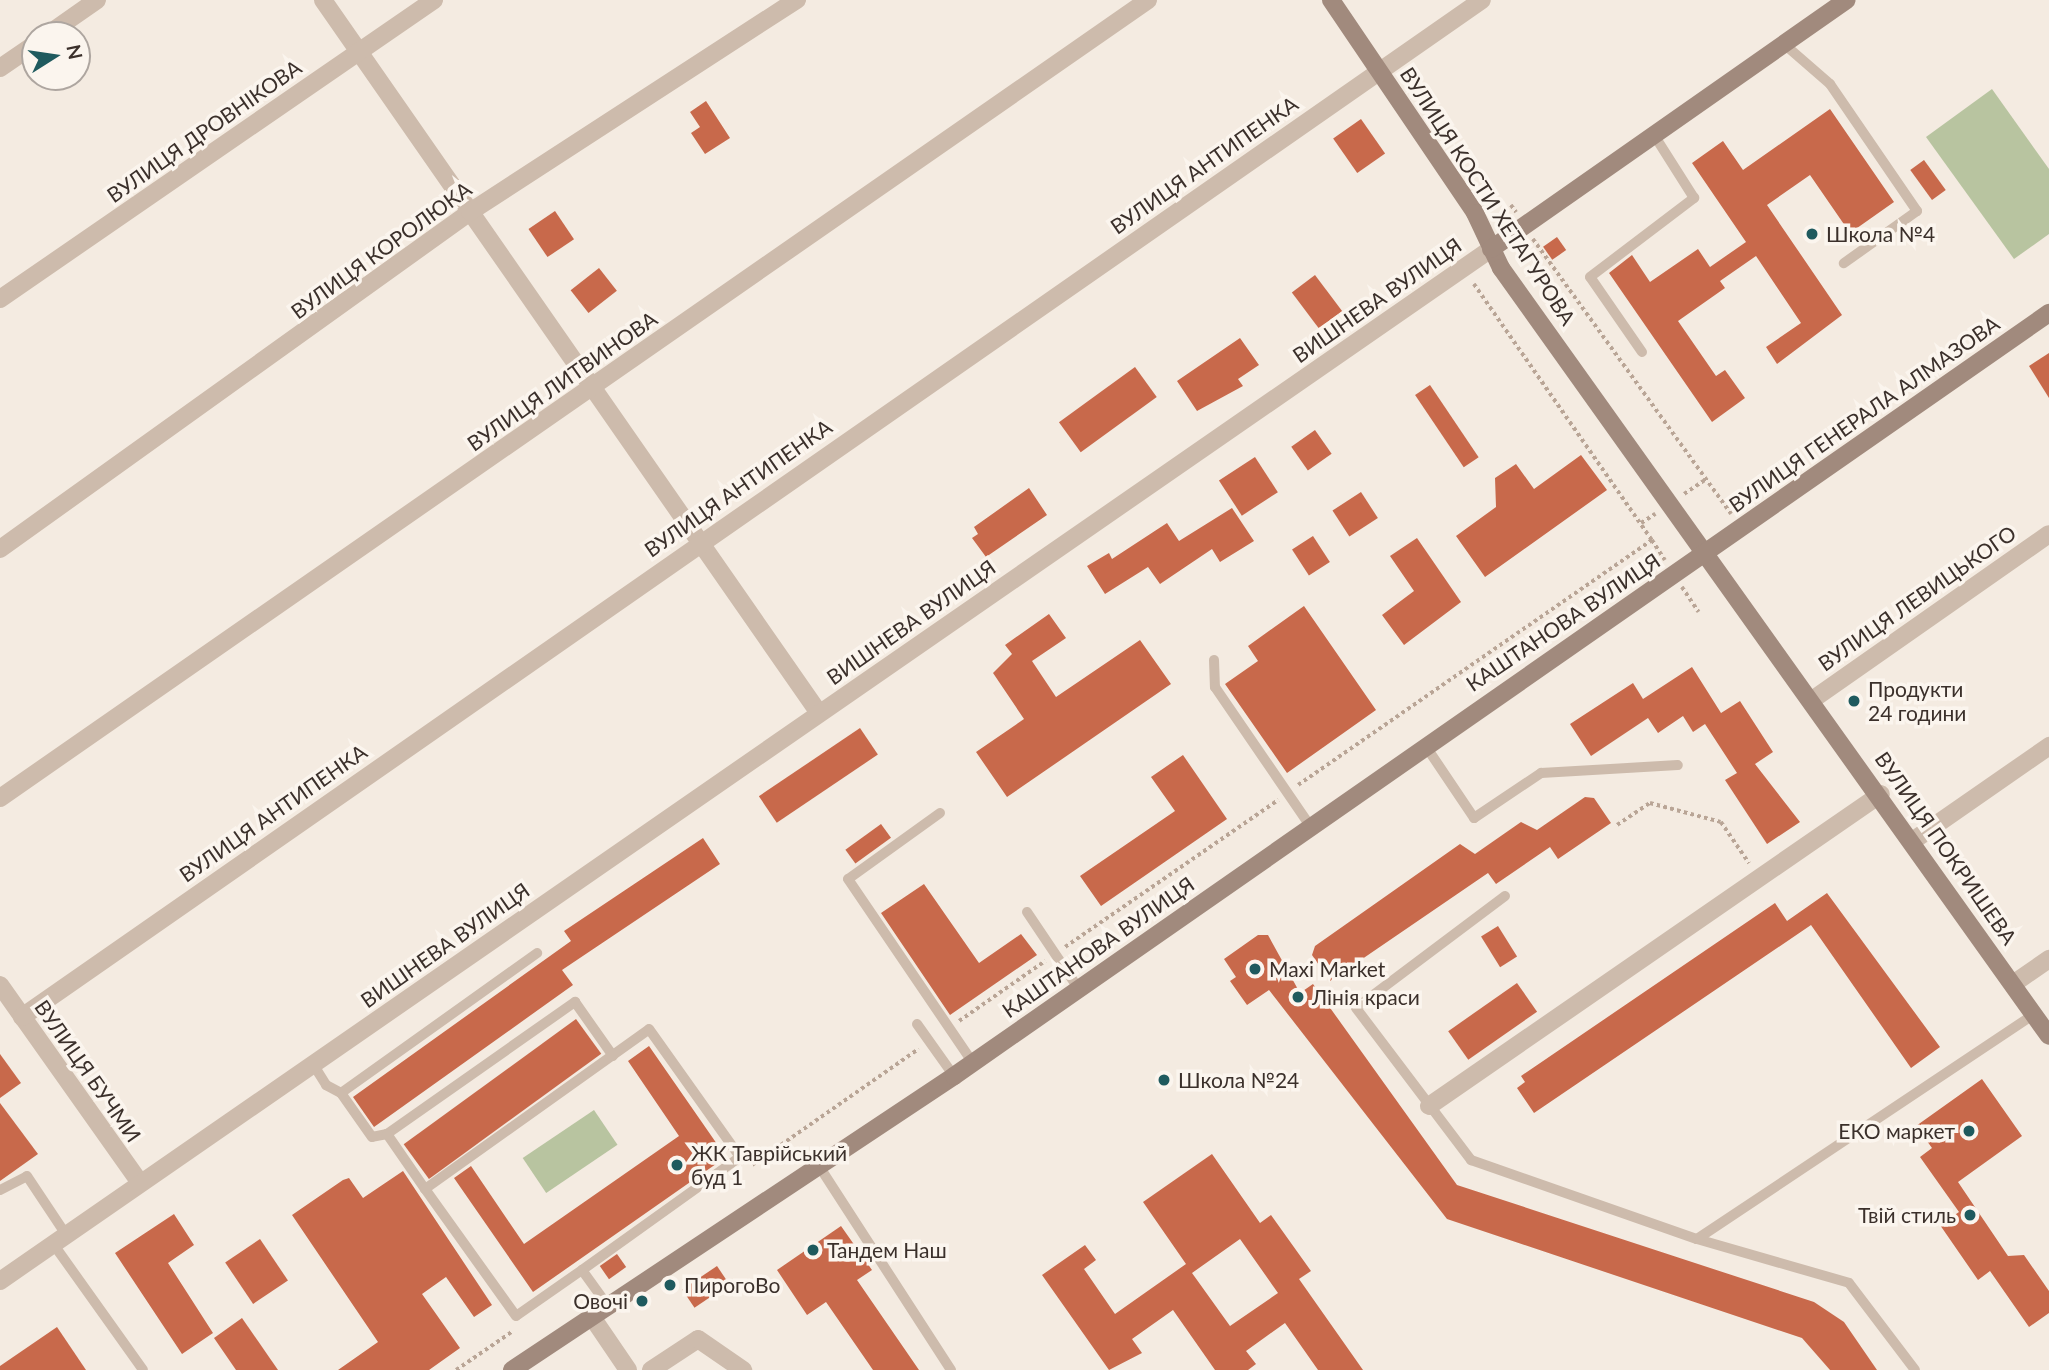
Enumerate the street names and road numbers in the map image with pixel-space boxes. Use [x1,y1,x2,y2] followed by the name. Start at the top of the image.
[102,54,306,208] street label: ВУЛИЦЯ ДРОВНІКОВА
[1395,62,1581,330] street label: ВУЛИЦЯ КОСТИ ХЕТАГУРОВА
[1106,91,1302,239] street label: ВУЛИЦЯ АНТИПЕНКА
[286,176,476,324] street label: ВУЛИЦЯ КОРОЛЮКА
[1288,232,1466,368] street label: ВИШНЕВА ВУЛИЦЯ
[462,306,662,456] street label: ВУЛИЦЯ ЛИТВИНОВА
[1724,311,2004,517] street label: ВУЛИЦЯ ГЕНЕРАЛА АЛМАЗОВА
[640,414,836,562] street label: ВУЛИЦЯ АНТИПЕНКА
[1813,520,2021,676] street label: ВУЛИЦЯ ЛЕВИЦЬКОГО
[1461,548,1665,696] street label: КАШТАНОВА ВУЛИЦЯ
[822,554,1000,690] street label: ВИШНЕВА ВУЛИЦЯ
[175,739,371,887] street label: ВУЛИЦЯ АНТИПЕНКА
[1870,747,2022,949] street label: ВУЛИЦЯ ПОКРИШЕВА
[997,871,1199,1023] street label: КАШТАНОВА ВУЛИЦЯ
[356,877,534,1013] street label: ВИШНЕВА ВУЛИЦЯ
[30,995,146,1147] street label: ВУЛИЦЯ БУЧМИ

